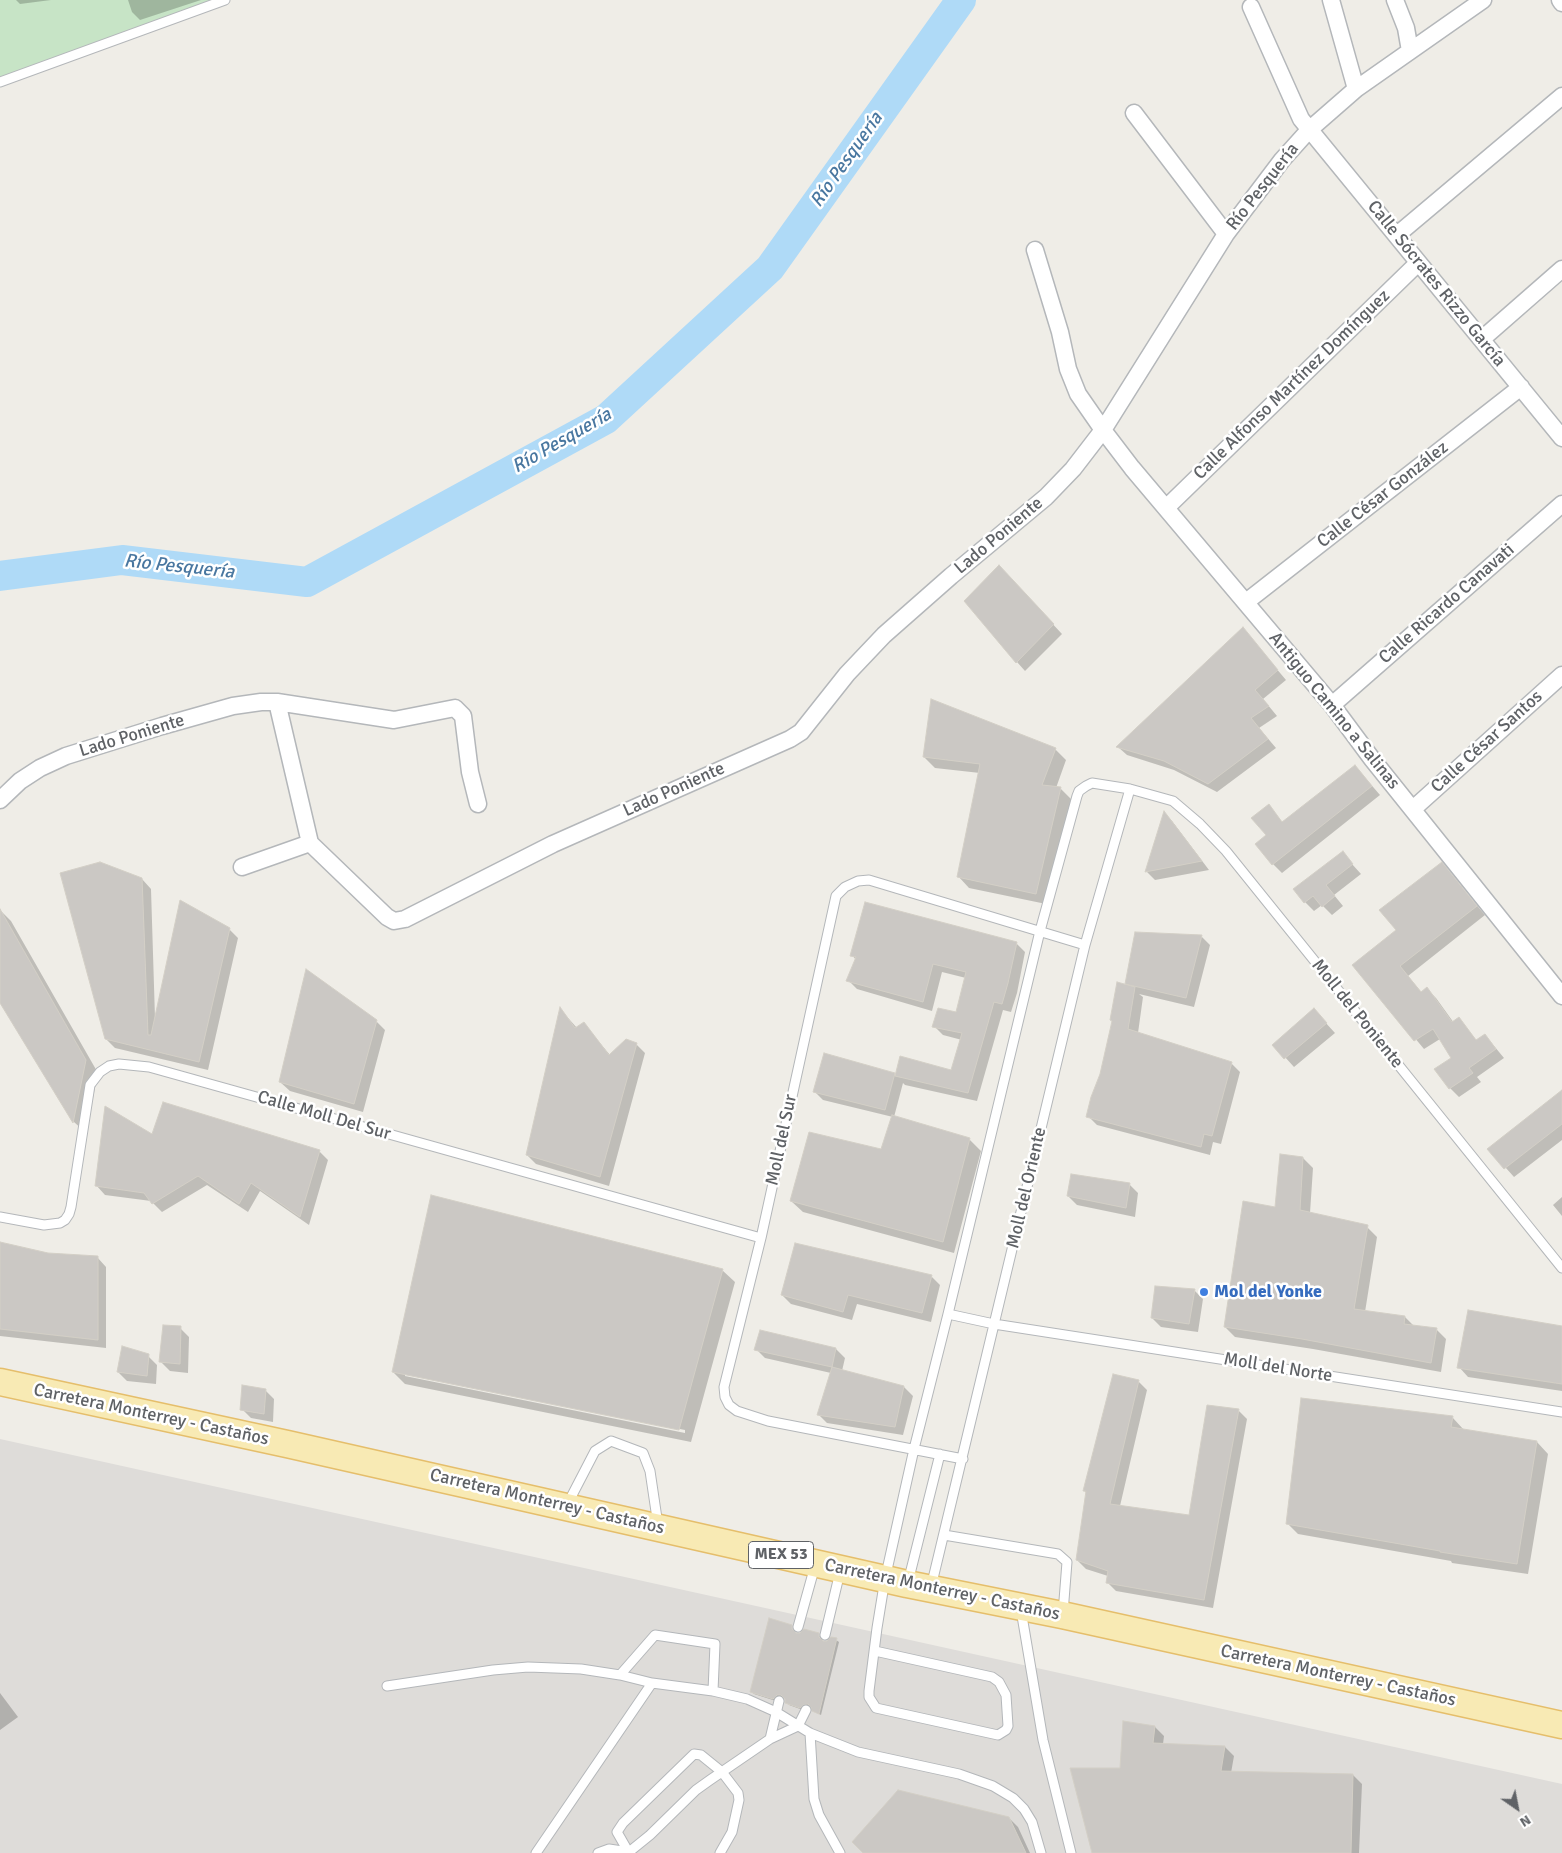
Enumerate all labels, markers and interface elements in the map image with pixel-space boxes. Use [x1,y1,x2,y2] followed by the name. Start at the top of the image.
[806,108,888,212] water label: Río Pesquería
[1222,139,1304,235] street label: Río Pesquería
[1362,196,1510,372] street label: Calle Sócrates Rizzo García
[1189,285,1395,485] street label: Calle Alfonso Martínez Domínguez
[508,403,616,479] water label: Río Pesquería
[1313,437,1453,553] street label: Calle César González
[950,493,1048,579] street label: Lado Poniente
[1375,539,1519,669] street label: Calle Ricardo Canavati
[123,550,235,584] water label: Río Pesquería
[1264,628,1404,794] street label: Antiguo Camino a Salinas
[1427,686,1547,798] street label: Calle César Santos
[77,710,187,762] street label: Lado Poniente
[620,758,728,822] street label: Lado Poniente
[1307,955,1407,1073] street label: Moll del Poniente
[255,1087,393,1145] street label: Calle Moll Del Sur
[762,1093,802,1187] street label: Moll del Sur
[1003,1125,1051,1251] street label: Moll del Oriente
[1214,1281,1322,1303] place label: Mol del Yonke
[1198,1286,1210,1298] marker: Mol del Yonke
[1222,1349,1334,1387] street label: Moll del Norte
[31,1379,271,1451] street label: Carretera Monterrey - Castaños
[428,1464,666,1540] street label: Carretera Monterrey - Castaños
[748,1542,814,1568] road number: MEX 53
[822,1554,1062,1626] street label: Carretera Monterrey - Castaños
[1218,1640,1458,1712] street label: Carretera Monterrey - Castaños
[1492,1783,1542,1833] north arrow
[1517,1811,1534,1831] text: N

